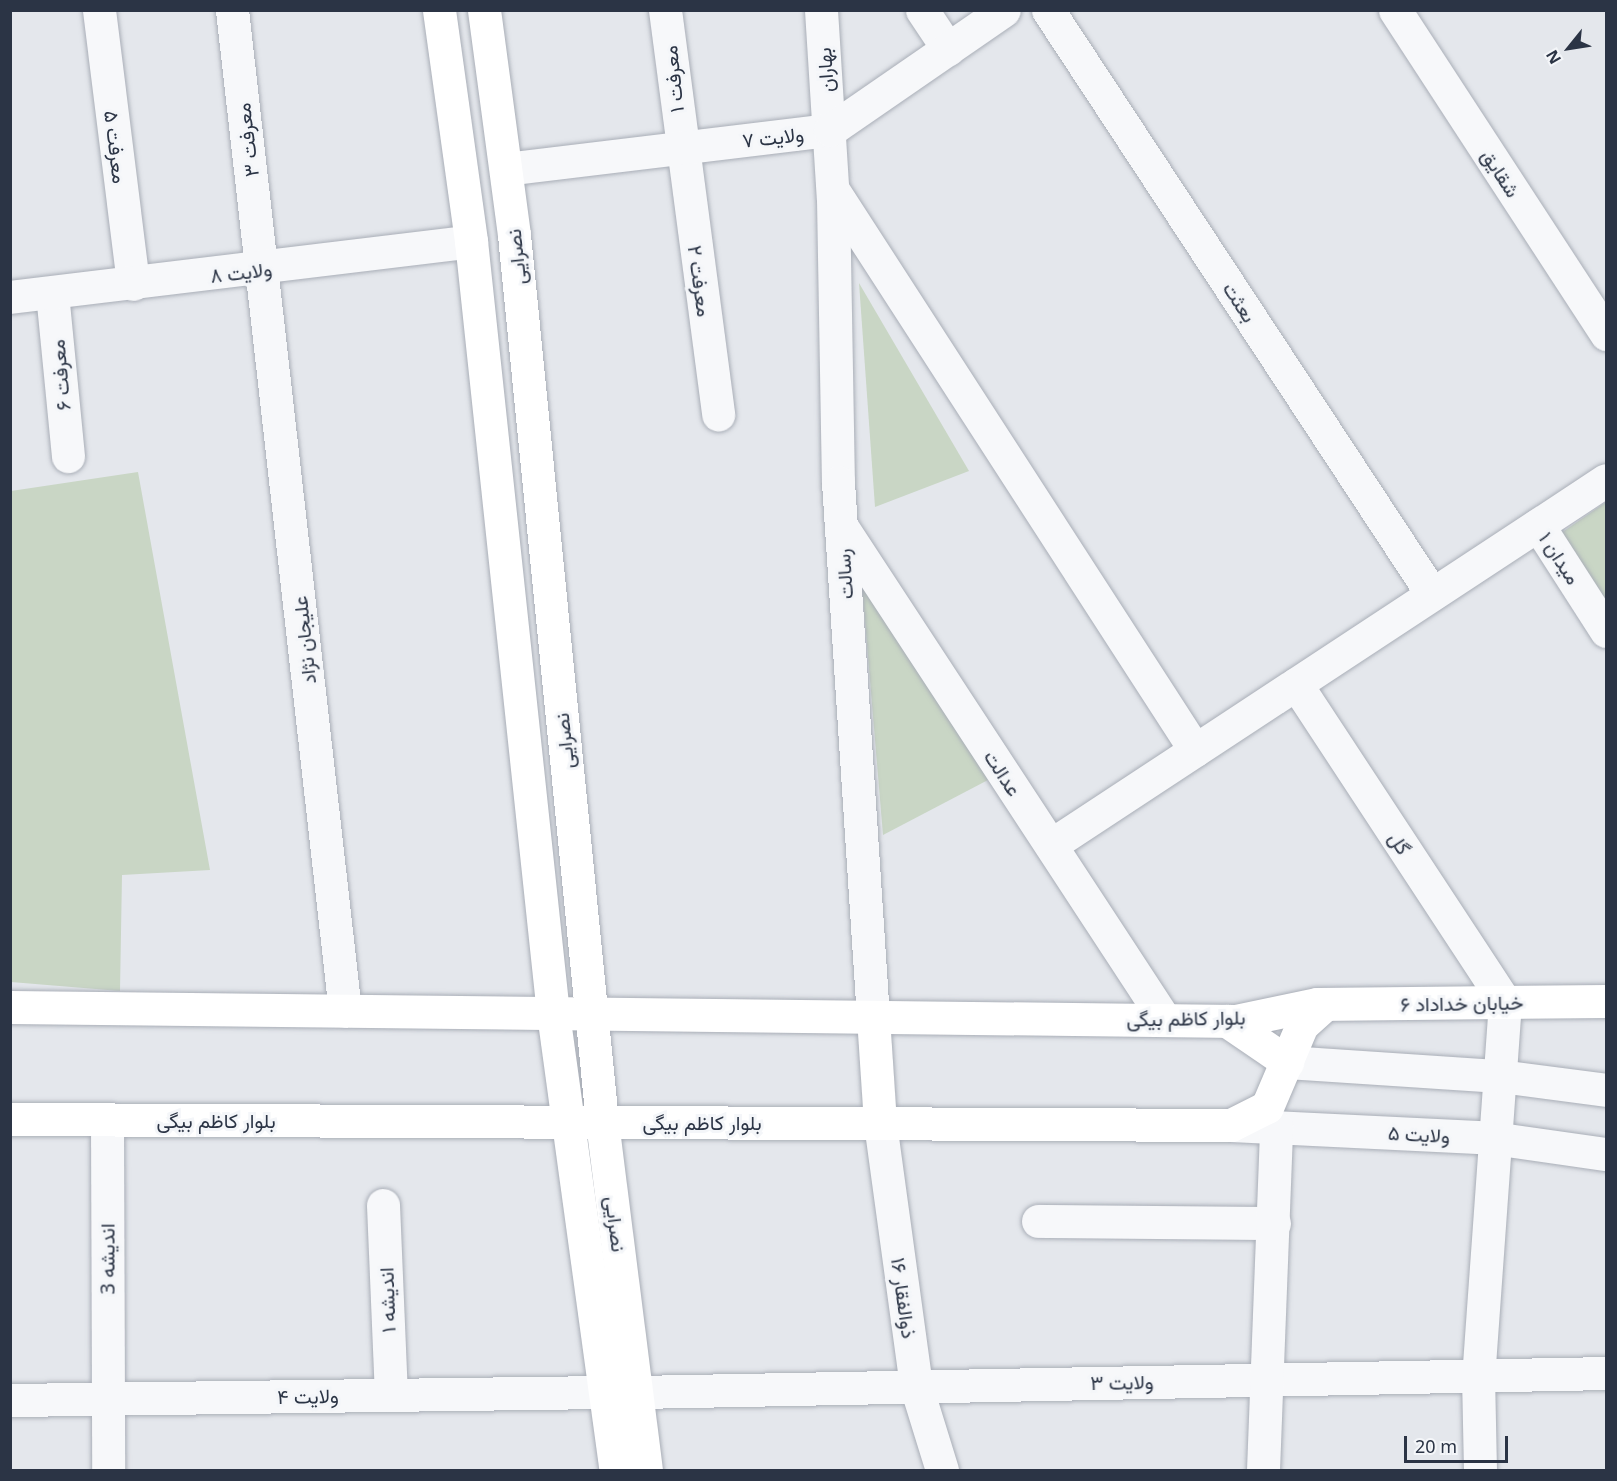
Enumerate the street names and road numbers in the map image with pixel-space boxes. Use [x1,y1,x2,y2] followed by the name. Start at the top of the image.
[658,44,688,114] street label: معرفت ۱
[811,47,839,93] street label: بهاران
[231,102,263,178] street label: معرفت ۳
[100,109,132,185] street label: معرفت ۵
[741,122,805,152] street label: ولایت ۷
[1477,144,1525,202] street label: شقایق
[501,228,531,286] street label: نصرایی
[683,244,717,318] street label: معرفت ۲
[209,256,273,288] street label: ولایت ۸
[1218,277,1262,327] street label: بعثت
[45,339,75,411] street label: معرفت ۶
[1534,527,1586,589] street label: میدان ۱
[830,548,858,600] street label: رسالت
[287,595,321,685] street label: علیجان نژاد
[549,712,579,770] street label: نصرایی
[979,745,1027,801] street label: عدالت
[1384,827,1416,859] street label: گل
[1400,990,1524,1016] street label: خیابان خداداد ۶
[1126,1005,1246,1031] street label: بلوار کاظم بیگی
[156,1108,276,1132] street label: بلوار کاظم بیگی
[642,1110,762,1134] street label: بلوار کاظم بیگی
[1387,1120,1451,1148] street label: ولایت ۵
[601,1195,631,1253] street label: نصرایی
[95,1223,119,1295] street label: اندیشه 3
[886,1256,922,1340] street label: ذوالفقار ۱۶
[374,1267,400,1333] street label: اندیشه ۱
[1090,1369,1154,1395] street label: ولایت ۳
[277,1383,339,1409] street label: ولایت ۴

